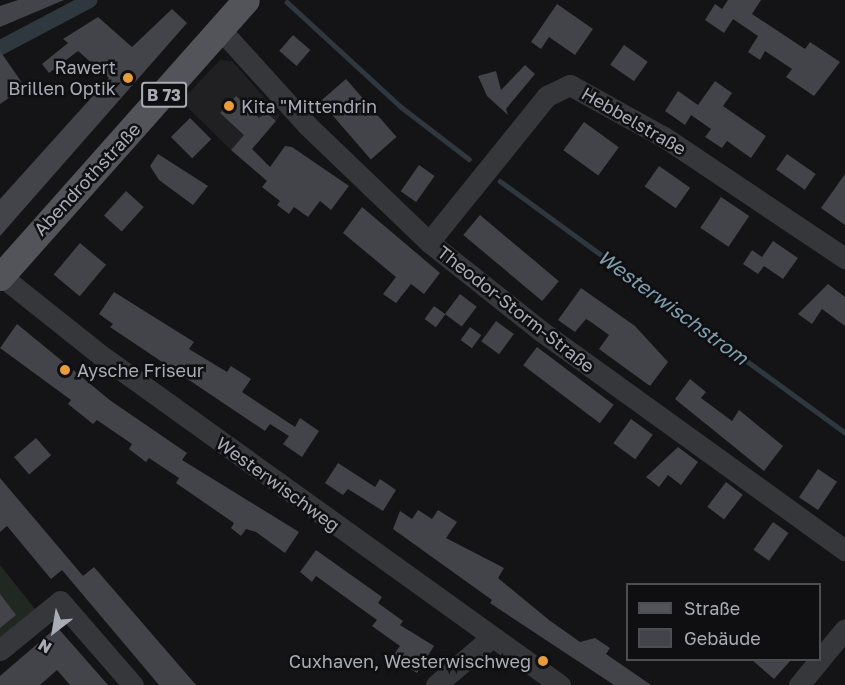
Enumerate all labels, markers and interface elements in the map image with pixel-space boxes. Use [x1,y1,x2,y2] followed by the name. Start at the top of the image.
[8,57,116,100] place label: Rawert Brillen Optik
[121,71,135,85] marker: Rawert Brillen Optik
[140,82,188,108] road number: B 73
[578,82,690,160] street label: Hebbelstraße
[241,95,377,117] place label: Kita "Mittendrin
[222,99,236,113] marker: Kita "Mittendrin
[29,118,145,240] street label: Abendrothstraße
[433,241,599,377] street label: Theodor-Storm-Straße
[593,244,753,370] water label: Westerwischstrom
[77,359,204,381] place label: Aysche Friseur
[58,363,72,377] marker: Aysche Friseur
[212,432,344,536] street label: Westerwischweg
[626,583,821,661] legend
[684,597,740,619] text: Straße
[24,601,84,661] north arrow
[684,627,761,649] text: Gebäude
[34,635,55,658] text: N
[289,650,531,672] place label: Cuxhaven, Westerwischweg
[536,654,550,668] marker: Cuxhaven, Westerwischweg

